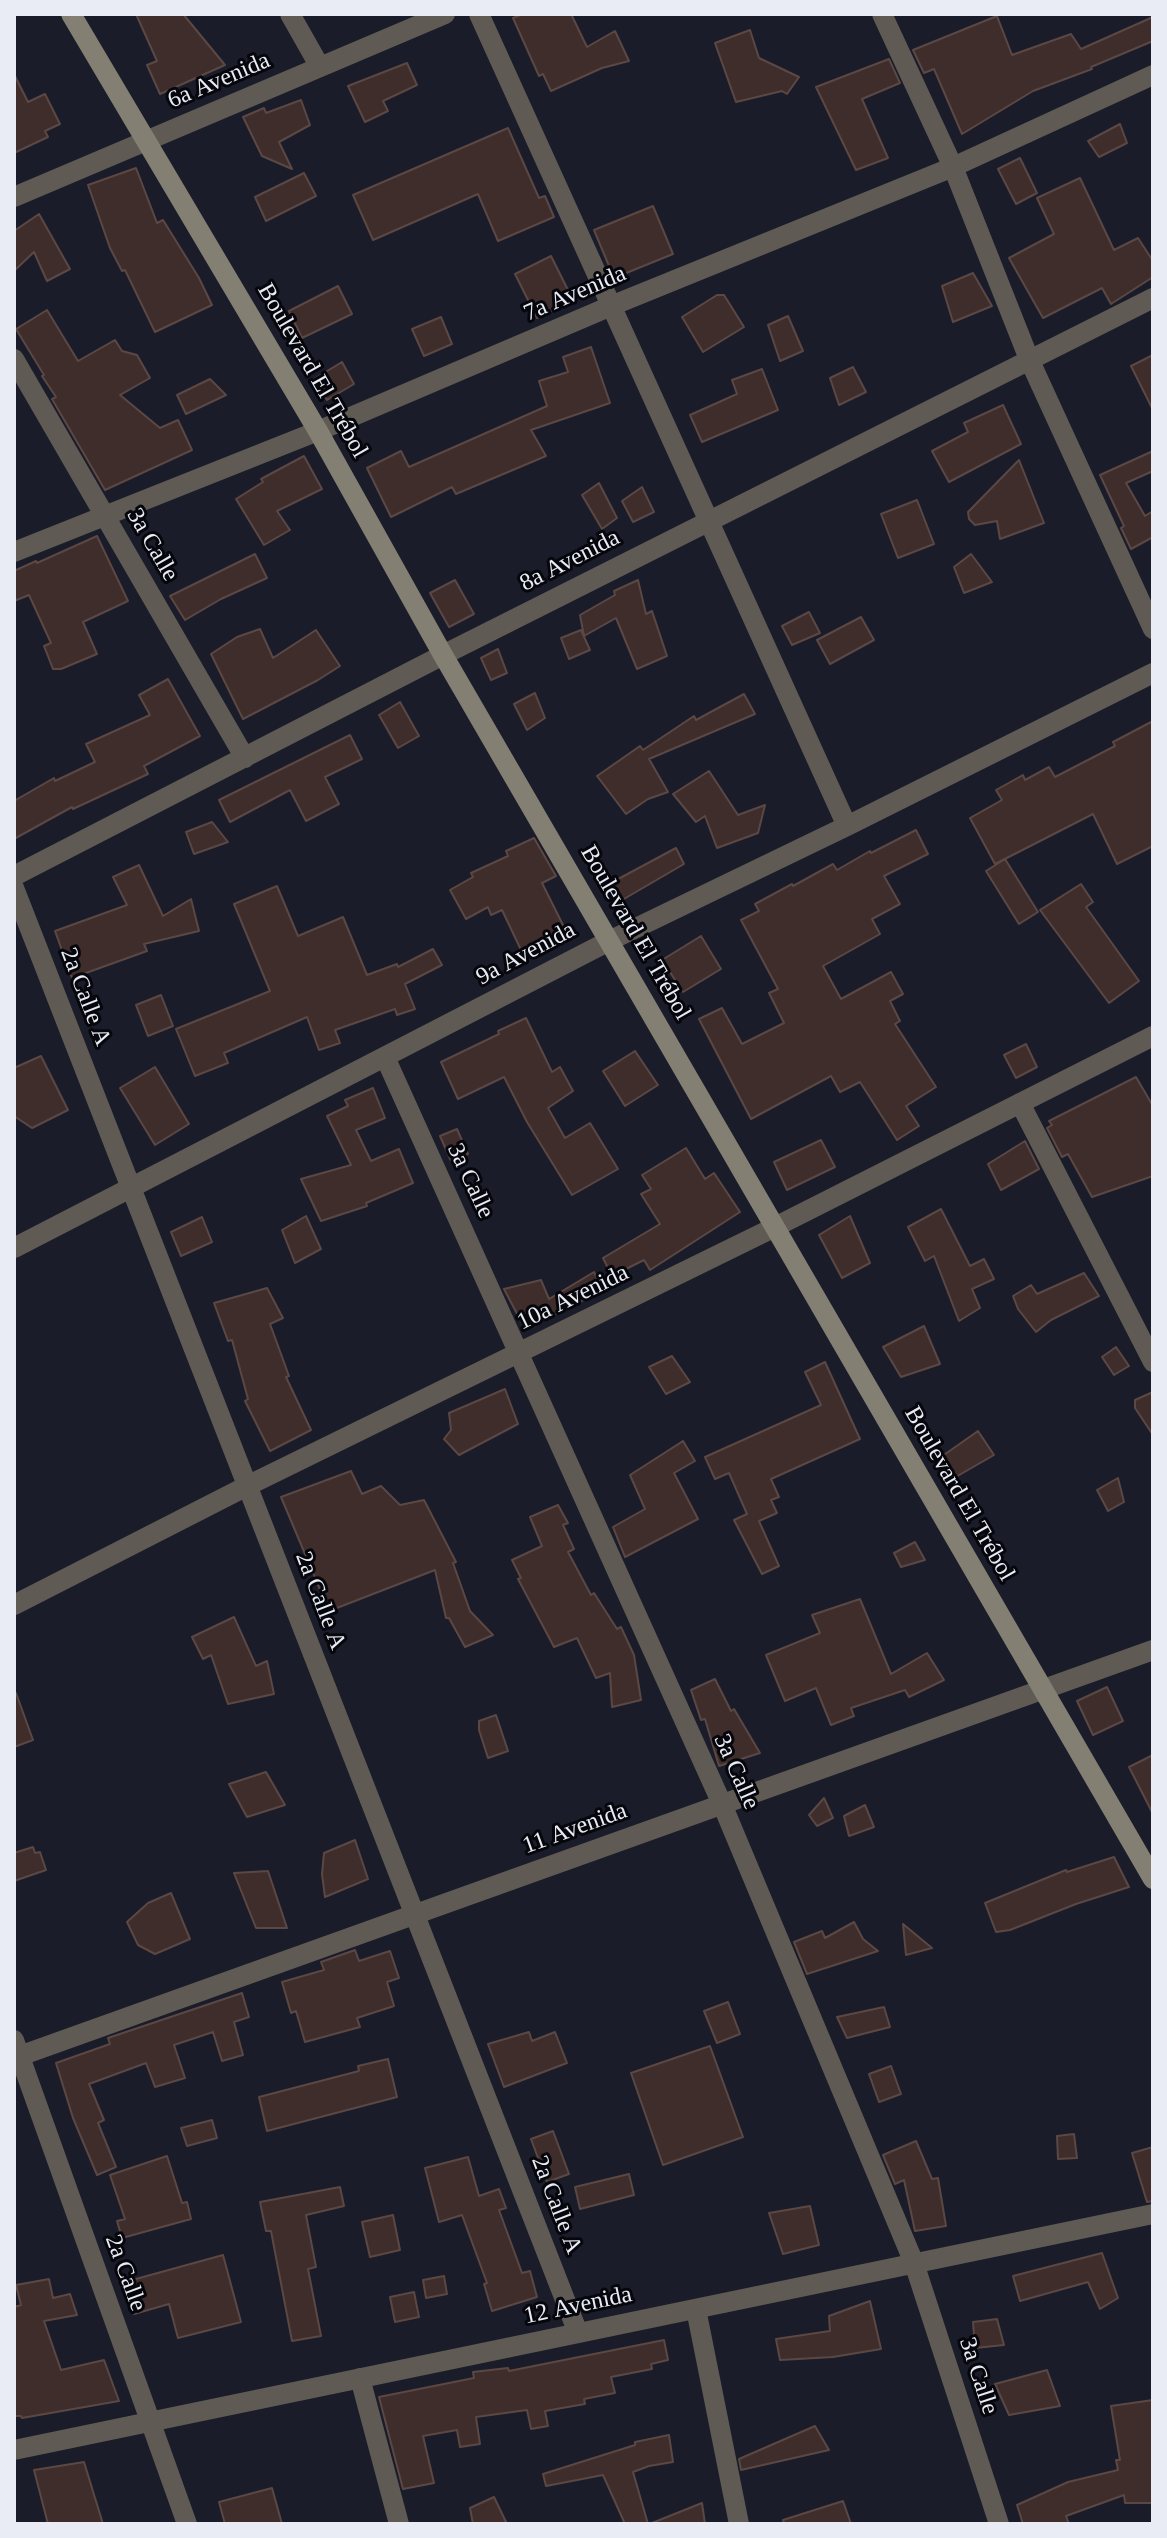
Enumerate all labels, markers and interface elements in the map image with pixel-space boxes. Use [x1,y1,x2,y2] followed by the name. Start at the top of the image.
[164,47,274,115] street label: 6a Avenida
[520,260,630,328] street label: 7a Avenida
[250,279,374,463] street label: Boulevard El Trébol
[120,503,184,587] street label: 3a Calle
[515,524,625,598] street label: 8a Avenida
[573,841,697,1025] street label: Boulevard El Trébol
[471,916,581,992] street label: 9a Avenida
[53,944,117,1050] street label: 2a Calle A
[440,1139,500,1223] street label: 3a Calle
[513,1259,633,1337] street label: 10a Avenida
[897,1402,1021,1586] street label: Boulevard El Trébol
[288,1548,352,1654] street label: 2a Calle A
[707,1730,765,1814] street label: 3a Calle
[519,1797,631,1861] street label: 11 Avenida
[524,2152,588,2258] street label: 2a Calle A
[98,2231,152,2315] street label: 2a Calle
[521,2281,635,2331] street label: 12 Avenida
[952,2334,1004,2418] street label: 3a Calle

